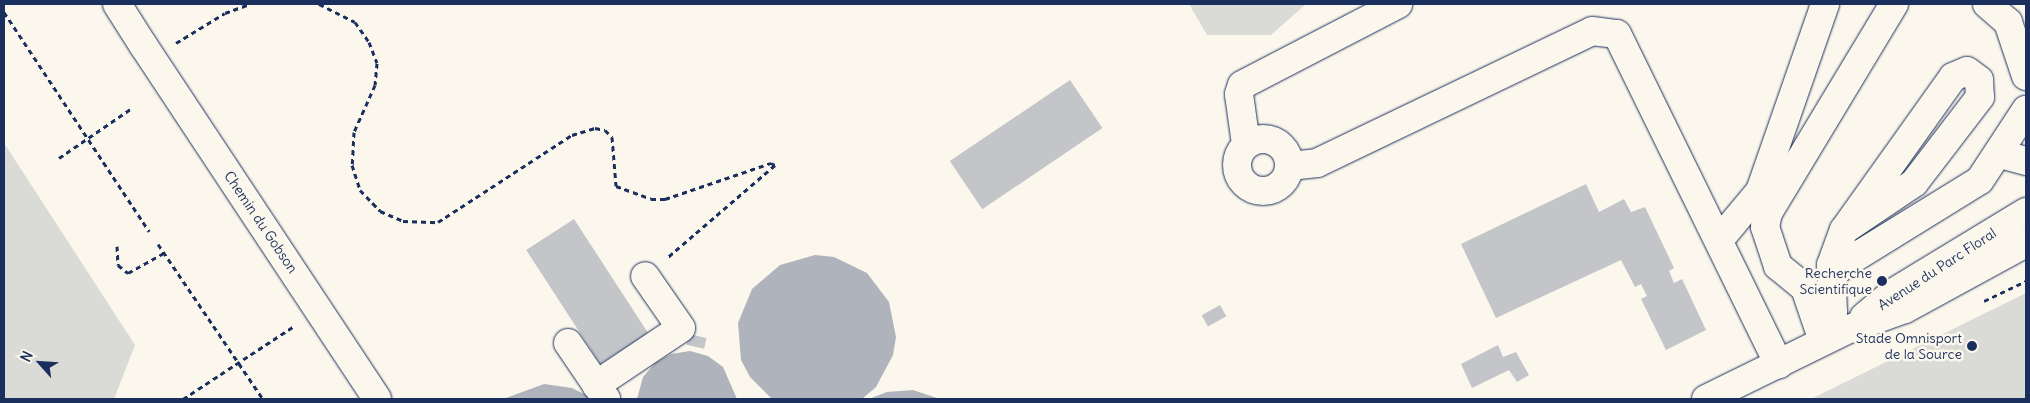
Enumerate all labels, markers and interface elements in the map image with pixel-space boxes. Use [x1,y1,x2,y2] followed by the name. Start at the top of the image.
[221,168,301,276] street label: Chemin du Gobson
[1875,224,1999,314] street label: Avenue du Parc Floral
[1799,265,1872,298] place label: Recherche Scientifique
[1876,275,1888,287] marker: Recherche Scientifique
[1856,330,1962,362] place label: Stade Omnisport de la Source
[15,338,65,388] north arrow
[1966,340,1978,352] marker: Stade Omnisport de la Source
[16,348,37,365] text: N

